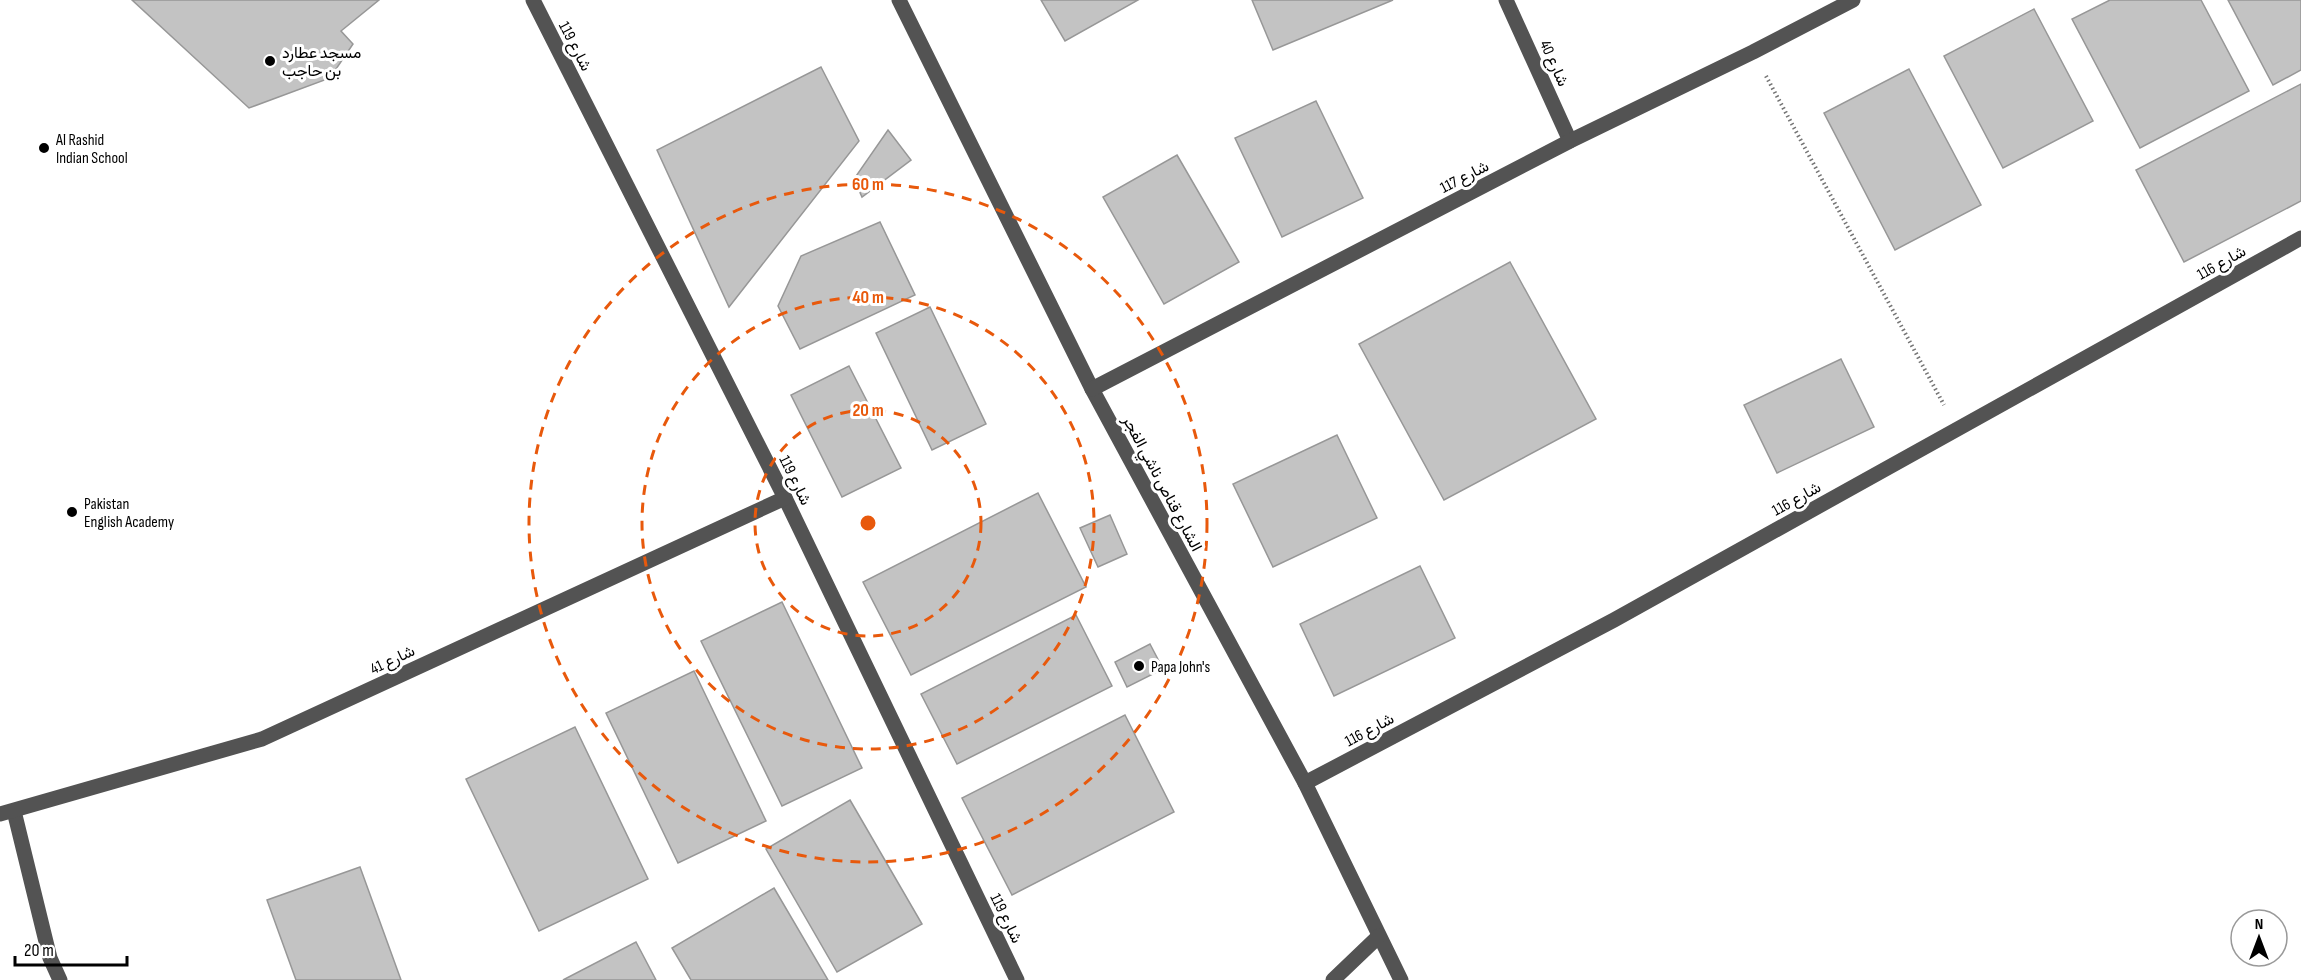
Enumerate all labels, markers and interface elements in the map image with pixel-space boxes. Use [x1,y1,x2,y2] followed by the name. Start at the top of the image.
[553,19,595,75] street label: شارع 119
[1534,38,1572,90] street label: شارع 40
[282,44,361,81] place label: مسجد عطارد بن حاجب
[263,54,277,68] marker: مسجد عطارد بن حاجب
[55,131,128,168] place label: Al Rashid Indian School
[37,141,51,155] marker: Al Rashid Indian School
[1437,157,1493,199] street label: شارع 117
[852,174,884,195] text: 60 m
[2194,242,2250,285] street label: شارع 116
[852,287,884,308] text: 40 m
[852,400,884,421] text: 20 m
[1115,412,1206,556] street label: الشارع قناص ناشي الفجر
[774,453,815,509] street label: شارع 119
[1769,478,1825,521] street label: شارع 116
[84,495,174,532] place label: Pakistan English Academy
[65,505,79,519] marker: Pakistan English Academy
[858,513,878,533] centre of rings
[367,642,418,680] street label: شارع 41
[1151,658,1211,677] place label: Papa John's
[1132,659,1146,673] marker: Papa John's
[1342,710,1398,752] street label: شارع 116
[985,891,1026,947] street label: شارع 119
[2229,908,2289,968] north arrow
[2255,915,2263,934] text: N
[15,929,128,967] scale bar
[24,940,54,961] text: 20 m

